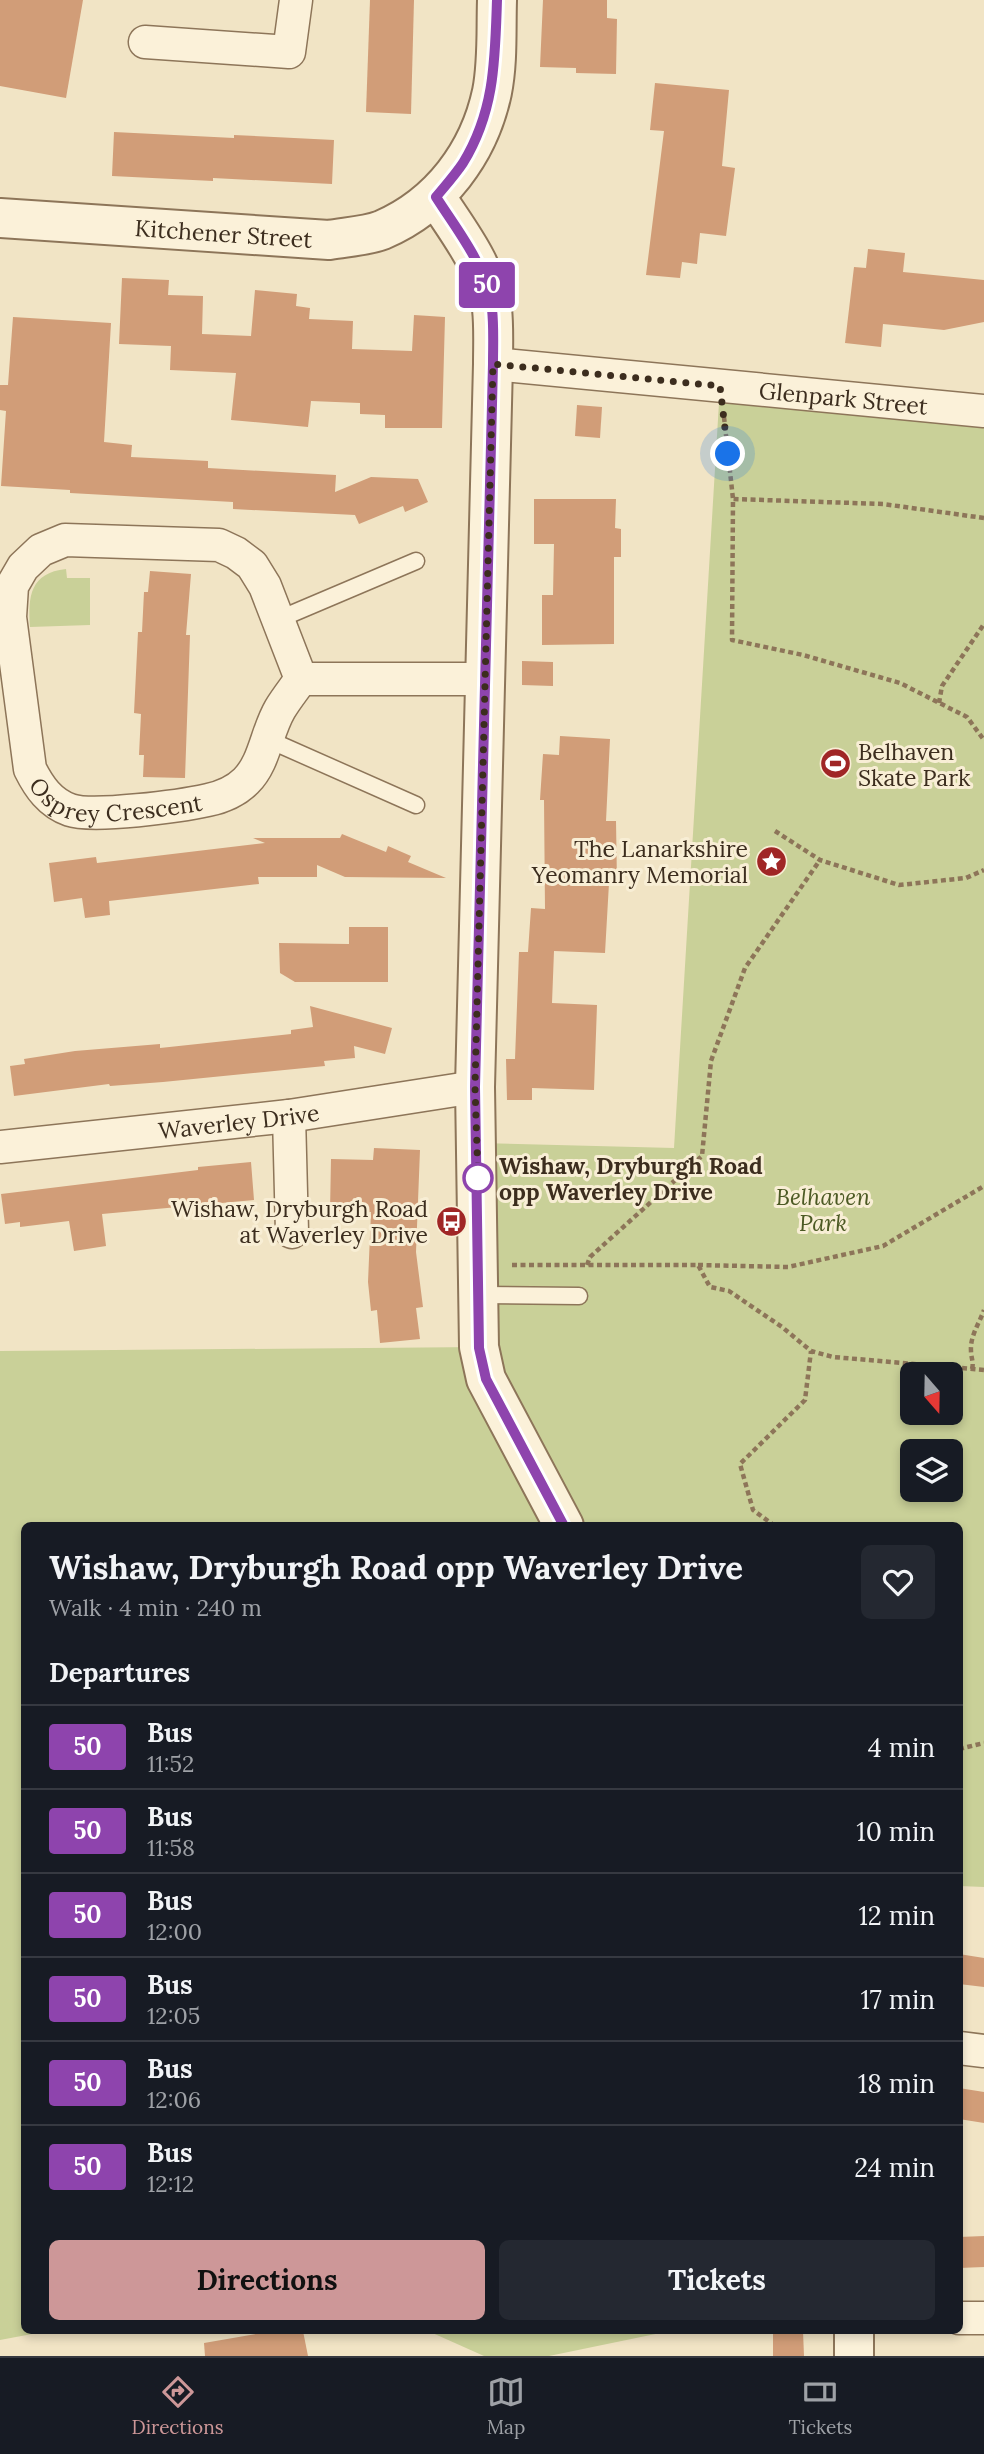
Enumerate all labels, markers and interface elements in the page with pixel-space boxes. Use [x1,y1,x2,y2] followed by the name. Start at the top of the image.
[134,213,313,253] street label: Kitchener Street
[456,262,518,308] line badge: 50
[473,269,501,300] text: 50
[758,375,929,420] street label: Glenpark Street
[710,436,745,471] your location
[858,737,971,792] place label: Belhaven Skate Park
[818,747,852,781] sports icon: Belhaven Skate Park
[24,771,204,827] street label: Osprey Crescent
[531,834,748,889] place label: The Lanarkshire Yeomanry Memorial
[754,844,788,878] place icon: The Lanarkshire Yeomanry Memorial
[157,1097,321,1144] street label: Waverley Drive
[499,1151,763,1206] place label: Wishaw, Dryburgh Road opp Waverley Drive
[463,1163,493,1193] marker: Wishaw, Dryburgh Road opp Waverley Drive
[776,1182,870,1237] park label: Belhaven Park
[171,1194,428,1249] place label: Wishaw, Dryburgh Road at Waverley Drive
[434,1204,468,1238] bus stop icon: Wishaw, Dryburgh Road at Waverley Drive
[900,1362,962,1424] north arrow
[900,1362,963,1502] map controls
[900,1439,963,1502] button: layers
[861,1545,935,1619] button: heart
[49,1546,743,1588] text: Wishaw, Dryburgh Road opp Waverley Drive
[49,1593,262,1622] text: Walk · 4 min · 240 m
[49,1656,190,1689] text: Departures
[147,1716,193,1749] text: Bus
[73,1731,102,1762] text: 50
[868,1731,935,1764] text: 4 min
[147,1749,194,1778] text: 11:52
[147,1800,193,1833] text: Bus
[73,1815,102,1846] text: 50
[856,1815,935,1848] text: 10 min
[147,1833,195,1862] text: 11:58
[147,1884,193,1917] text: Bus
[73,1899,102,1930] text: 50
[858,1899,935,1932] text: 12 min
[147,1917,202,1946] text: 12:00
[147,1968,193,2001] text: Bus
[73,1983,102,2014] text: 50
[860,1983,935,2016] text: 17 min
[147,2001,200,2030] text: 12:05
[147,2052,193,2085] text: Bus
[73,2067,102,2098] text: 50
[858,2067,935,2100] text: 18 min
[147,2085,201,2114] text: 12:06
[147,2136,193,2169] text: Bus
[73,2151,102,2182] text: 50
[854,2151,935,2184] text: 24 min
[147,2169,194,2198] text: 12:12
[49,2240,485,2320] button: Directions
[499,2240,935,2320] button: Tickets
[132,2373,224,2439] tab: Directions
[487,2373,525,2439] tab: Map
[788,2373,852,2439] tab: Tickets

